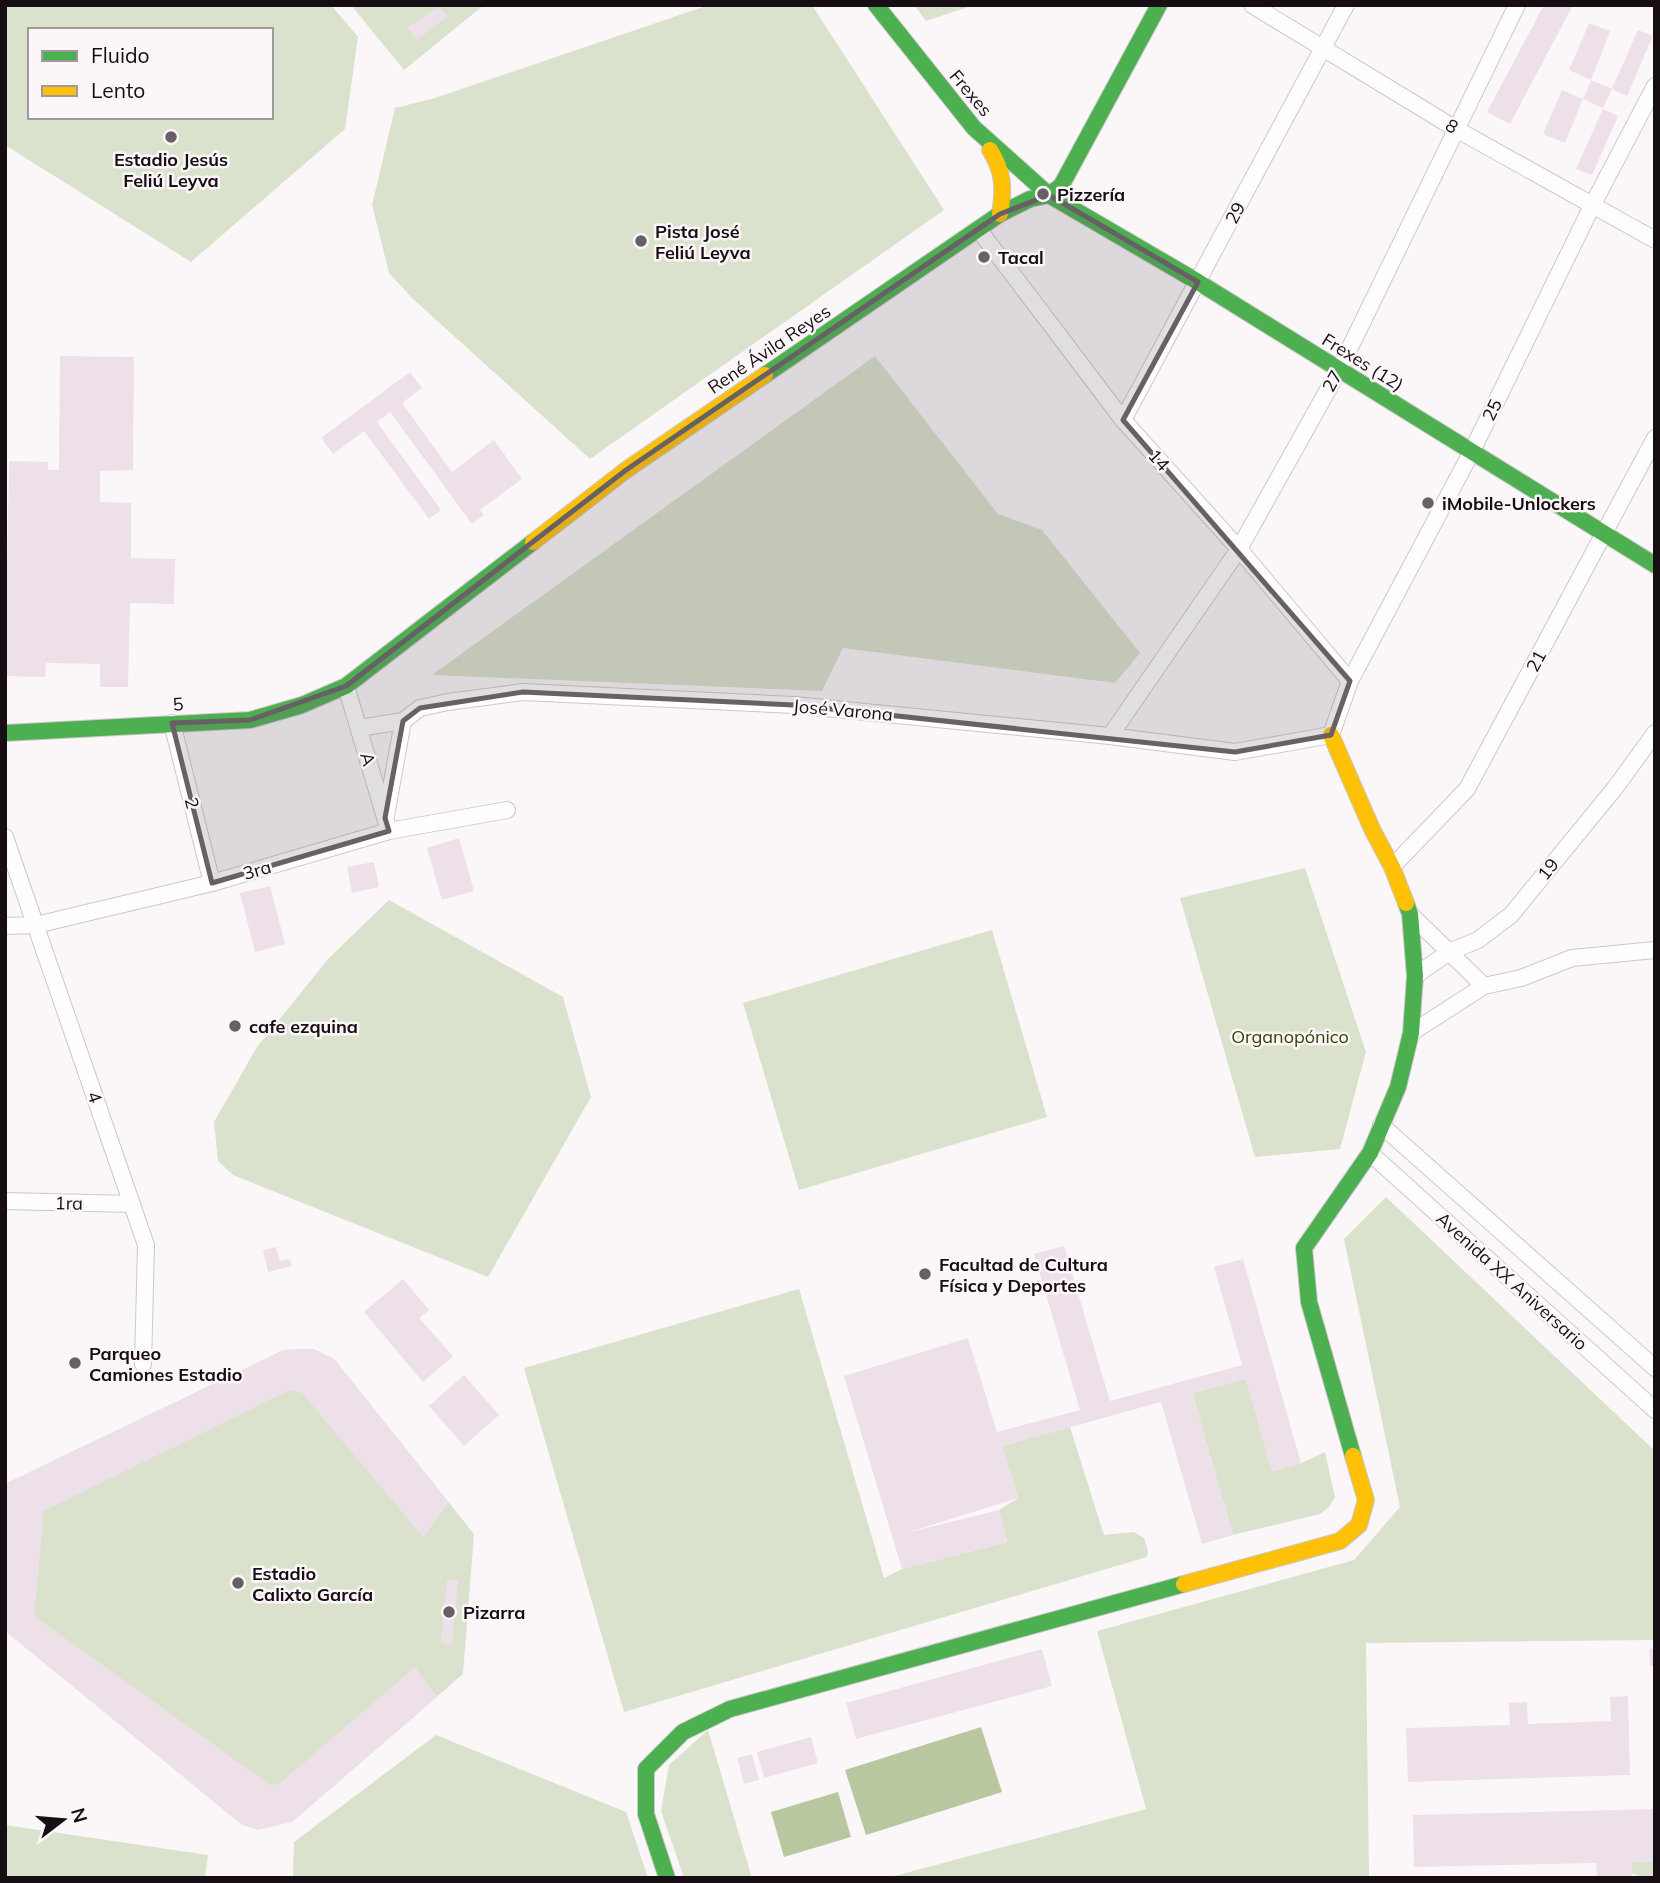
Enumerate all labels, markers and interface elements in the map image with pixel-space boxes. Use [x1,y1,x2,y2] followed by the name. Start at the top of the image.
[28,28,273,119] legend
[91,42,150,68] text: Fluido
[945,65,997,121] street label: Frexes
[91,77,145,103] text: Lento
[1441,113,1463,139] street label: 8
[163,129,179,145] marker: Estadio Jesús Feliú Leyva
[114,148,228,192] place label: Estadio Jesús Feliú Leyva
[1057,183,1125,206] place label: Pizzería
[1035,186,1051,202] marker: Pizzería
[1220,198,1250,228] street label: 29
[655,220,751,264] place label: Pista José Feliú Leyva
[633,233,649,249] marker: Pista José Feliú Leyva
[998,246,1044,269] place label: Tacal
[976,249,992,265] marker: Tacal
[703,299,835,399] street label: René Ávila Reyes
[1318,328,1408,396] street label: Frexes (12)
[1317,366,1347,396] street label: 27
[1477,395,1507,425] street label: 25
[1143,444,1175,476] street label: 14
[1442,492,1596,515] place label: iMobile-Unlockers
[1420,495,1436,511] marker: iMobile-Unlockers
[1521,646,1551,676] street label: 21
[172,692,184,716] street label: 5
[792,694,894,726] street label: José Varona
[355,749,381,769] street label: A
[180,795,204,811] street label: 2
[1532,853,1564,885] street label: 19
[240,855,274,885] street label: 3ra
[249,1015,358,1038] place label: cafe ezquina
[227,1018,243,1034] marker: cafe ezquina
[1231,1025,1349,1048] park label: Organopónico
[82,1088,108,1106] street label: 4
[55,1191,83,1215] street label: 1ra
[1432,1207,1592,1355] street label: Avenida XX Aniversario
[939,1253,1108,1297] place label: Facultad de Cultura Física y Deportes
[917,1266,933,1282] marker: Facultad de Cultura Física y Deportes
[89,1342,242,1386] place label: Parqueo Camiones Estadio
[67,1355,83,1371] marker: Parqueo Camiones Estadio
[252,1562,373,1606] place label: Estadio Calixto García
[230,1575,246,1591] marker: Estadio Calixto García
[463,1601,525,1624] place label: Pizarra
[441,1604,457,1620] marker: Pizarra
[28,1785,98,1855] north arrow
[66,1805,93,1826] text: N

